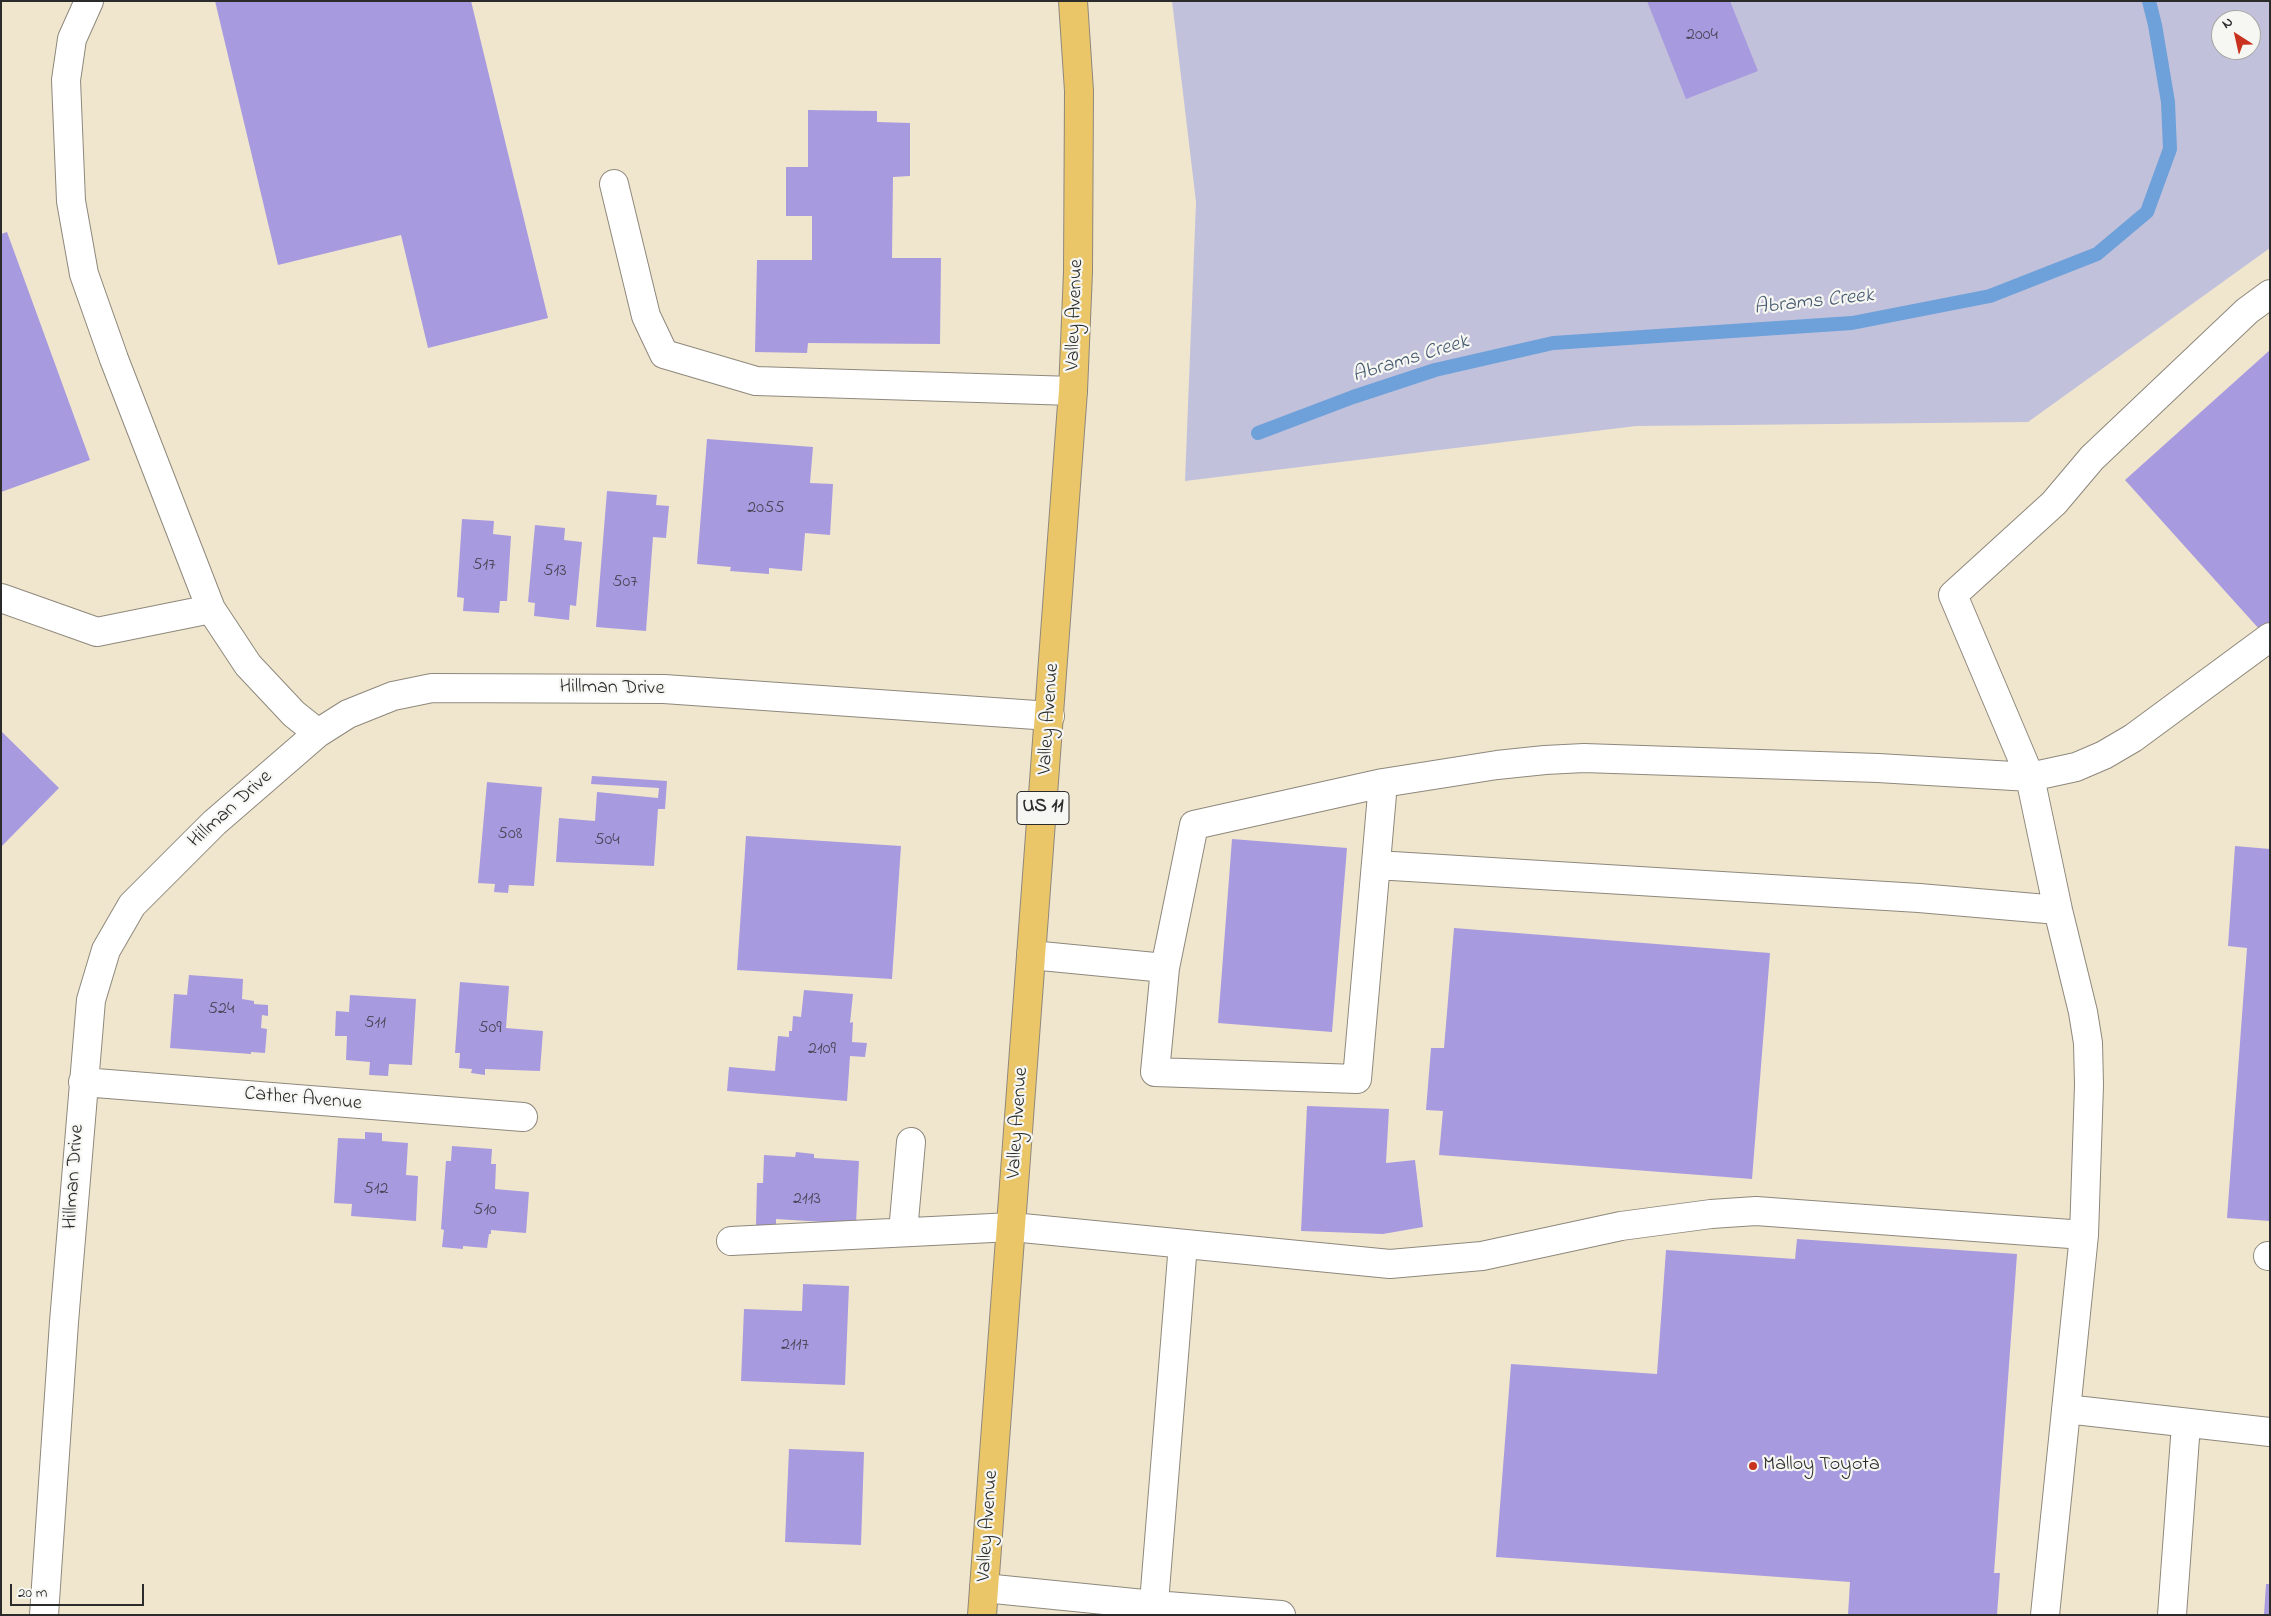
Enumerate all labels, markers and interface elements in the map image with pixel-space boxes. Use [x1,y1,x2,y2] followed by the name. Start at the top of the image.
[2211,10,2261,60] north arrow
[2218,12,2238,34] text: N
[1686,25,1718,47] house number: 2004
[1062,259,1090,371] street label: Valley Avenue
[1753,284,1875,322] water label: Abrams Creek
[1350,330,1472,390] water label: Abrams Creek
[747,498,785,520] house number: 2055
[472,555,496,577] house number: 517
[543,561,567,583] house number: 513
[612,572,638,594] house number: 507
[1034,662,1066,776] street label: Valley Avenue
[559,676,665,702] street label: Hillman Drive
[184,766,278,854] street label: Hillman Drive
[1017,791,1069,824] road number: US 11
[498,824,522,846] house number: 508
[594,830,620,852] house number: 504
[208,999,234,1021] house number: 524
[364,1013,386,1035] house number: 511
[478,1018,502,1040] house number: 509
[808,1039,836,1061] house number: 2109
[1003,1066,1035,1180] street label: Valley Avenue
[243,1083,363,1117] street label: Cather Avenue
[59,1124,91,1230] street label: Hillman Drive
[364,1179,388,1201] house number: 512
[793,1189,821,1211] house number: 2113
[473,1200,497,1222] house number: 510
[781,1335,809,1357] house number: 2117
[1763,1454,1880,1478] place label: Malloy Toyota
[1747,1460,1759,1472] marker: Malloy Toyota
[973,1469,1005,1583] street label: Valley Avenue
[12,1574,146,1606] scale bar
[18,1582,47,1604] text: 20 m

